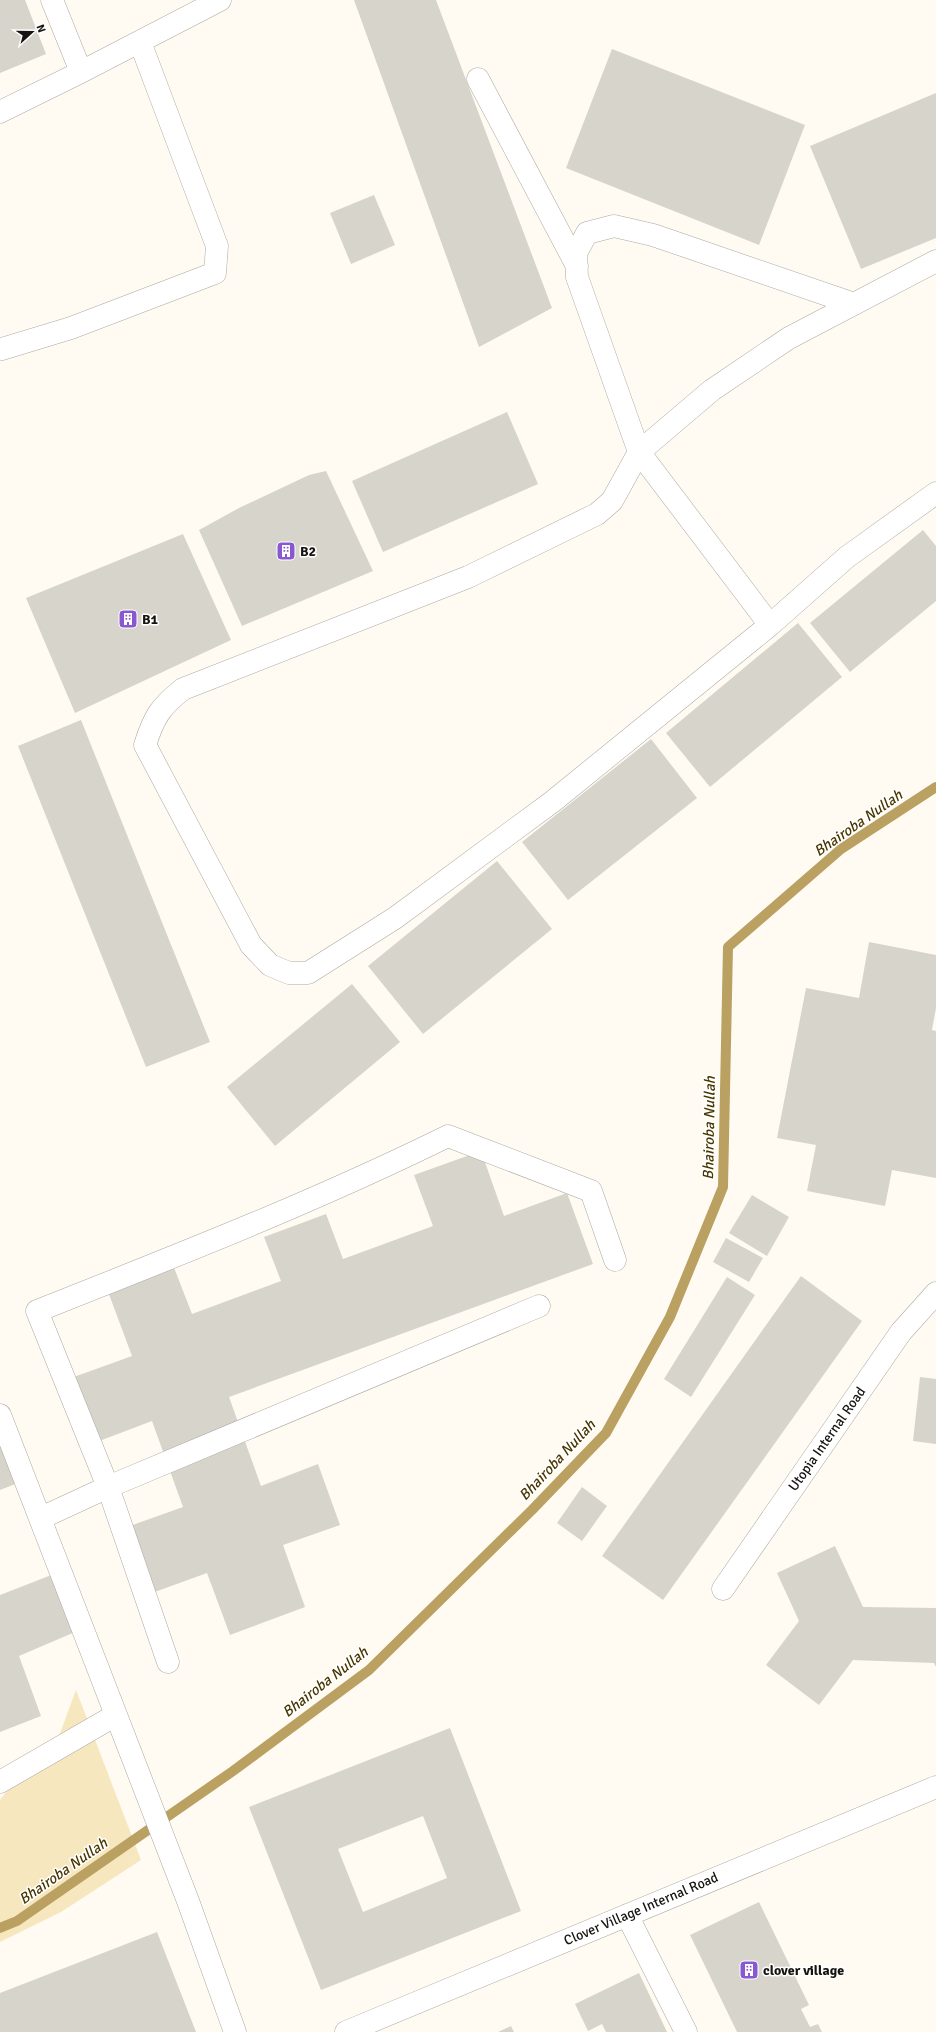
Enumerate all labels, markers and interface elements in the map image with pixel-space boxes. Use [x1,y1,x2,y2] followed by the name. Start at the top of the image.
[12,12,52,52] north arrow
[33,23,48,34] text: N
[275,540,297,562] building icon: B2
[300,543,316,560] place label: B2
[117,608,139,630] building icon: B1
[142,611,159,628] place label: B1
[810,785,906,860] water label: Bhairoba Nullah
[699,1075,719,1180] water label: Bhairoba Nullah
[785,1384,869,1494] street label: Utopia Internal Road
[515,1415,599,1504] water label: Bhairoba Nullah
[279,1642,372,1721] water label: Bhairoba Nullah
[15,1833,111,1908] water label: Bhairoba Nullah
[561,1869,721,1949] street label: Clover Village Internal Road
[738,1959,760,1981] building icon: clover village
[763,1962,844,1979] place label: clover village

